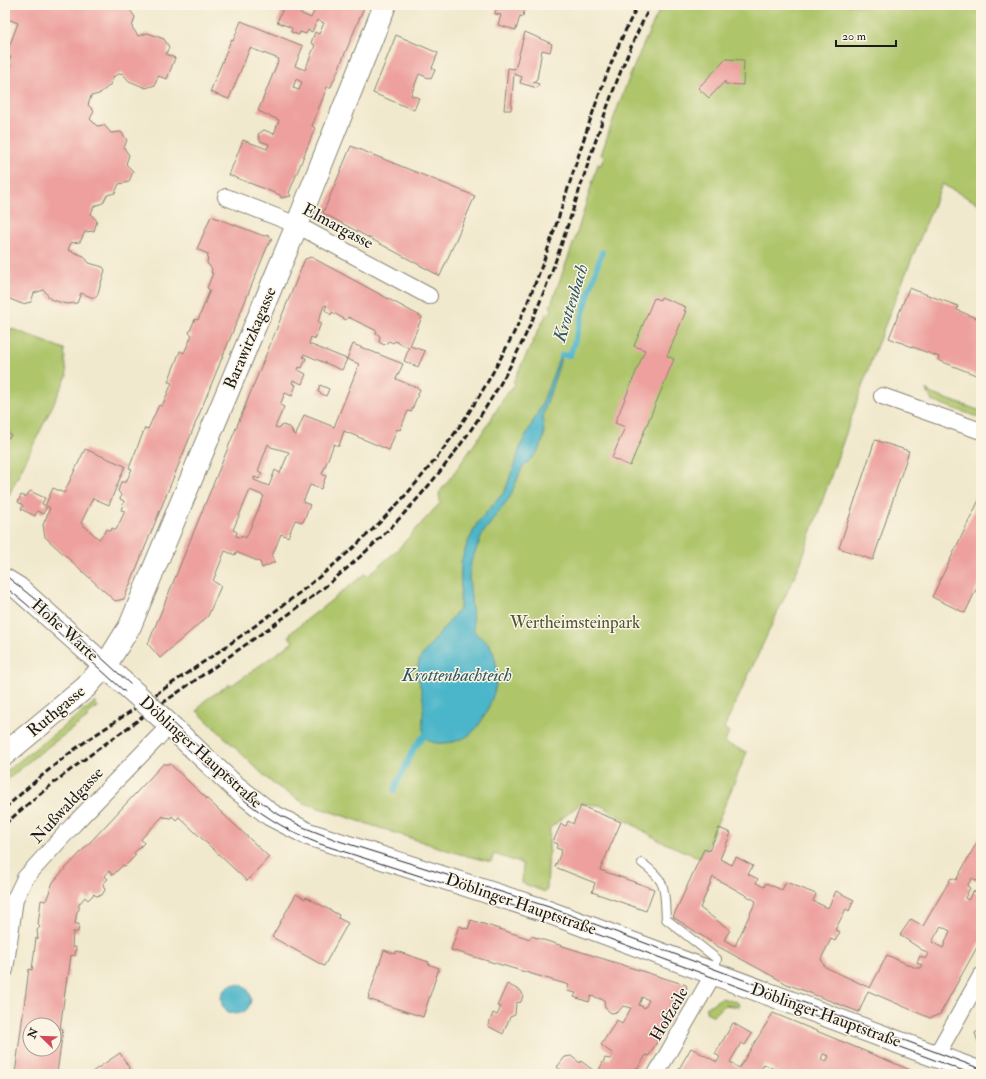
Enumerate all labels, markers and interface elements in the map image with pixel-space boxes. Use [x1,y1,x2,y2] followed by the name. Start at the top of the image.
[836,22,896,48] scale bar
[842,29,867,44] text: 20 m
[299,199,377,253] street label: Elmargasse
[548,261,594,346] water label: Krottenbach
[219,284,281,392] street label: Barawitzkagasse
[27,594,103,666] street label: Hohe Warte
[509,612,640,634] park label: Wertheimsteinpark
[401,664,512,687] water label: Krottenbachteich
[23,681,89,741] street label: Ruthgasse
[135,691,267,813] street label: Döblinger Hauptstraße
[26,762,108,848] street label: Nußwaldgasse
[443,868,599,941] street label: Döblinger Hauptstraße
[748,978,904,1053] street label: Döblinger Hauptstraße
[645,983,693,1045] street label: Hofzeile
[22,1017,62,1057] north arrow
[25,1025,42,1041] text: N

